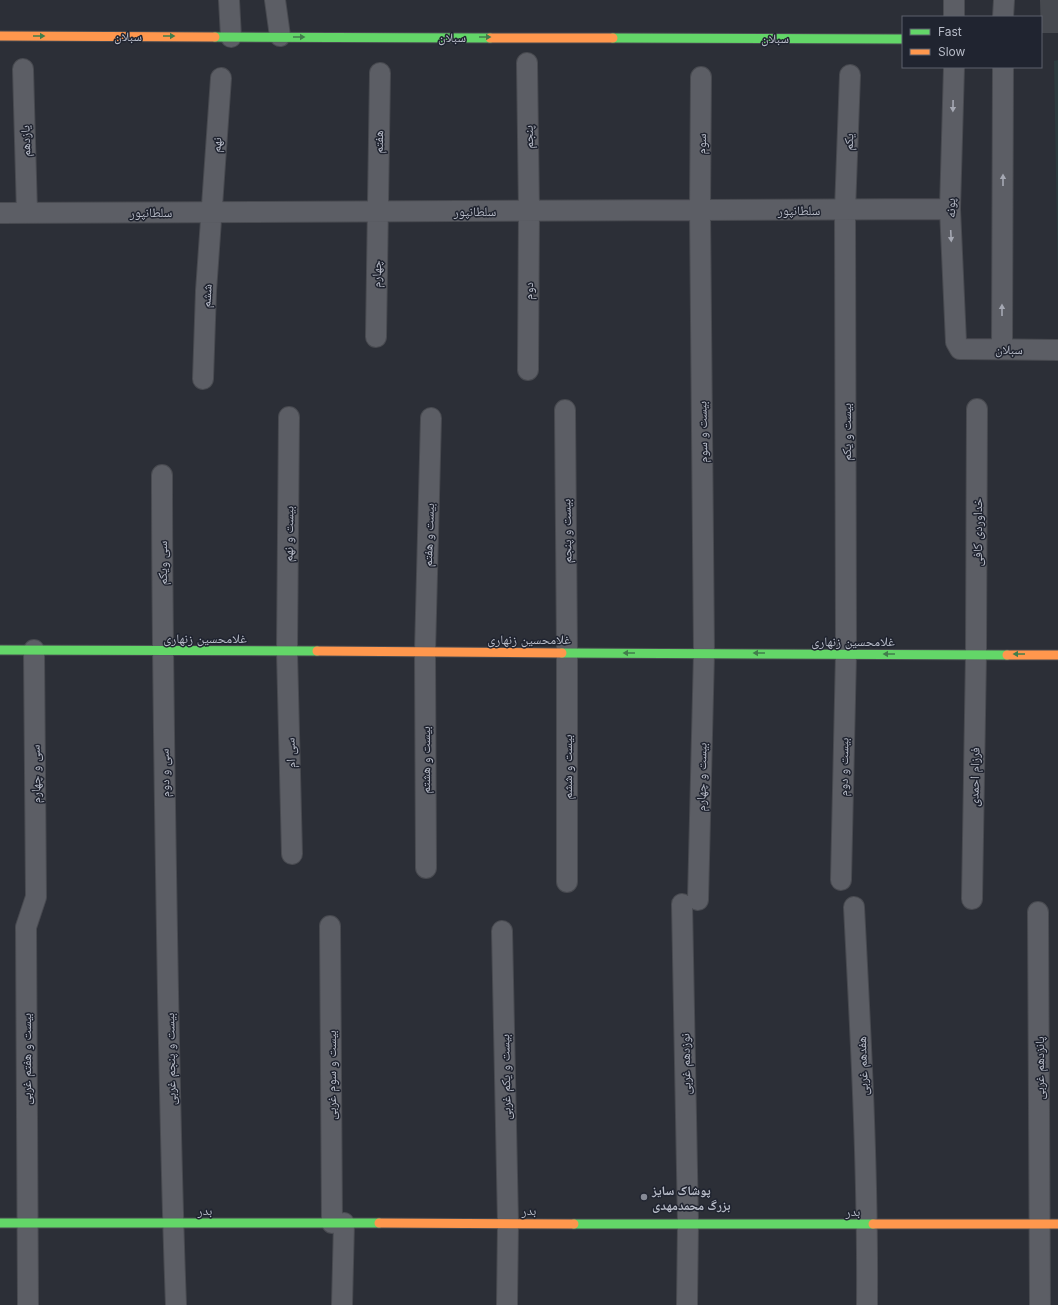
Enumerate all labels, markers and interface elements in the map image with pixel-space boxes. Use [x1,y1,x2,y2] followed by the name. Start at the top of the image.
[902,16,1042,68] legend
[938,24,962,39] text: Fast
[114,28,142,45] street label: سبلان
[438,29,466,46] street label: سبلان
[761,30,789,47] street label: سبلان
[33,33,46,39] one-way arrow
[163,33,176,39] one-way arrow
[293,33,305,40] one-way arrow
[479,34,492,40] one-way arrow
[938,44,966,59] text: Slow
[949,100,956,112] one-way arrow
[16,125,35,157] street label: یازدهم
[520,125,537,149] street label: پنجم
[370,130,387,154] street label: هفتم
[840,133,857,151] street label: یکم
[693,134,710,155] street label: سوم
[207,137,226,153] street label: نهم
[1000,173,1006,186] one-way arrow
[942,198,959,218] street label: پونه
[777,202,820,219] street label: سلطانپور
[453,203,496,220] street label: سلطانپور
[129,204,172,221] street label: سلطانپور
[948,230,955,242] one-way arrow
[368,260,385,288] street label: چهارم
[520,282,537,300] street label: دوم
[197,284,216,308] street label: ششم
[999,303,1005,316] one-way arrow
[995,341,1023,358] street label: سبلان
[693,401,712,463] street label: بیست و سوم
[838,403,855,461] street label: بیست و یکم
[969,498,986,566] street label: خداوردی کافی
[557,499,576,563] street label: بیست و پنجم
[419,503,438,567] street label: بیست و هفتم
[280,506,297,562] street label: بیست و نهم
[154,541,171,585] street label: سی ویکم
[163,630,247,647] street label: غلامحسین زنهاری
[487,631,571,648] street label: غلامحسین زنهاری
[811,633,895,650] street label: غلامحسین زنهاری
[622,650,635,656] one-way arrow
[752,650,765,656] one-way arrow
[882,651,895,657] one-way arrow
[1012,651,1025,657] one-way arrow
[417,726,434,794] street label: بیست و هشتم
[559,735,576,799] street label: بیست و ششم
[281,737,300,769] street label: سی ام
[834,738,853,797] street label: بیست و دوم
[692,742,711,812] street label: بیست و چهارم
[26,744,45,804] street label: سی و چهارم
[965,747,984,807] street label: فرزام احمدی
[156,748,173,797] street label: سی و دوم
[18,1013,35,1105] street label: بیست و هفتم غربی
[161,1013,180,1105] street label: بیست و پنجم غربی
[323,1030,340,1120] street label: بیست و سوم غربی
[676,1033,695,1095] street label: نوزدهم غربی
[496,1034,515,1120] street label: بیست و یکم غربی
[853,1036,872,1096] street label: هفدهم غربی
[1031,1036,1048,1100] street label: پانزدهم غربی
[651,1182,731,1213] place label: پوشاک سایز بزرگ محمدمهدی
[639,1192,649,1202] marker: پوشاک سایز بزرگ محمدمهدی
[197,1202,212,1219] street label: بدر
[521,1202,536,1219] street label: بدر
[845,1203,860,1220] street label: بدر

